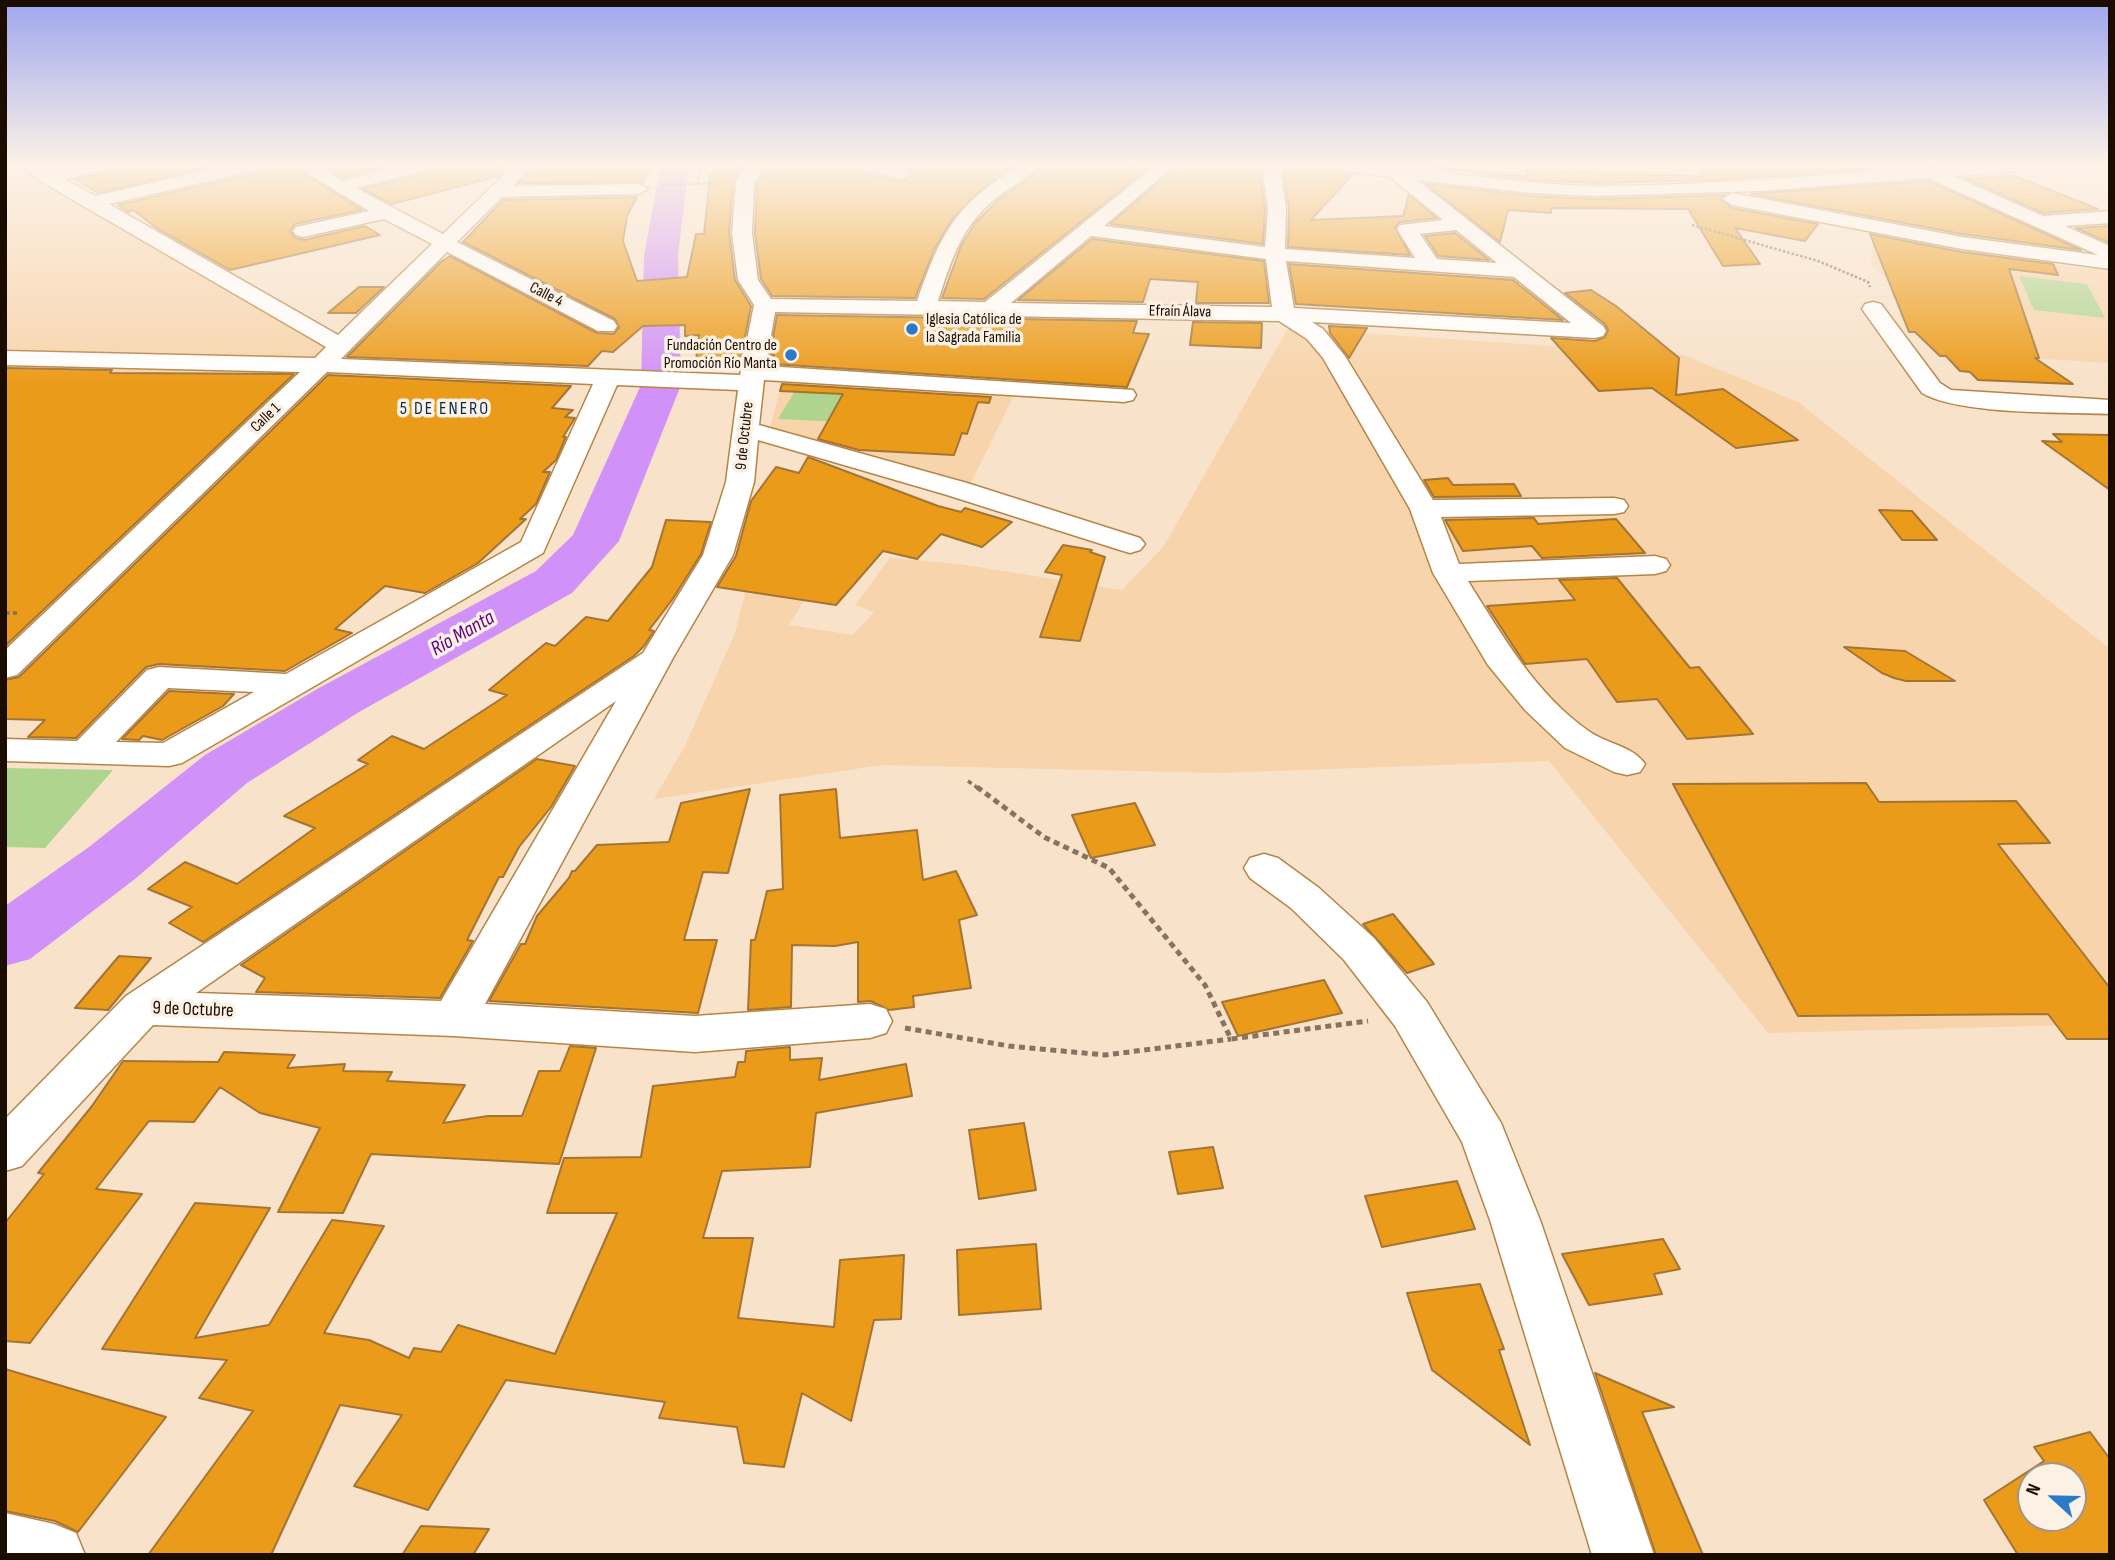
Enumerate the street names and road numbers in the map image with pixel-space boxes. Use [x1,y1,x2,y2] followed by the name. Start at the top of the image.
[526,278,566,312] street label: Calle 4
[1149,302,1211,322] street label: Efraín Álava
[247,399,285,437] street label: Calle 1
[732,401,758,471] street label: 9 de Octubre
[152,997,234,1023] street label: 9 de Octubre

